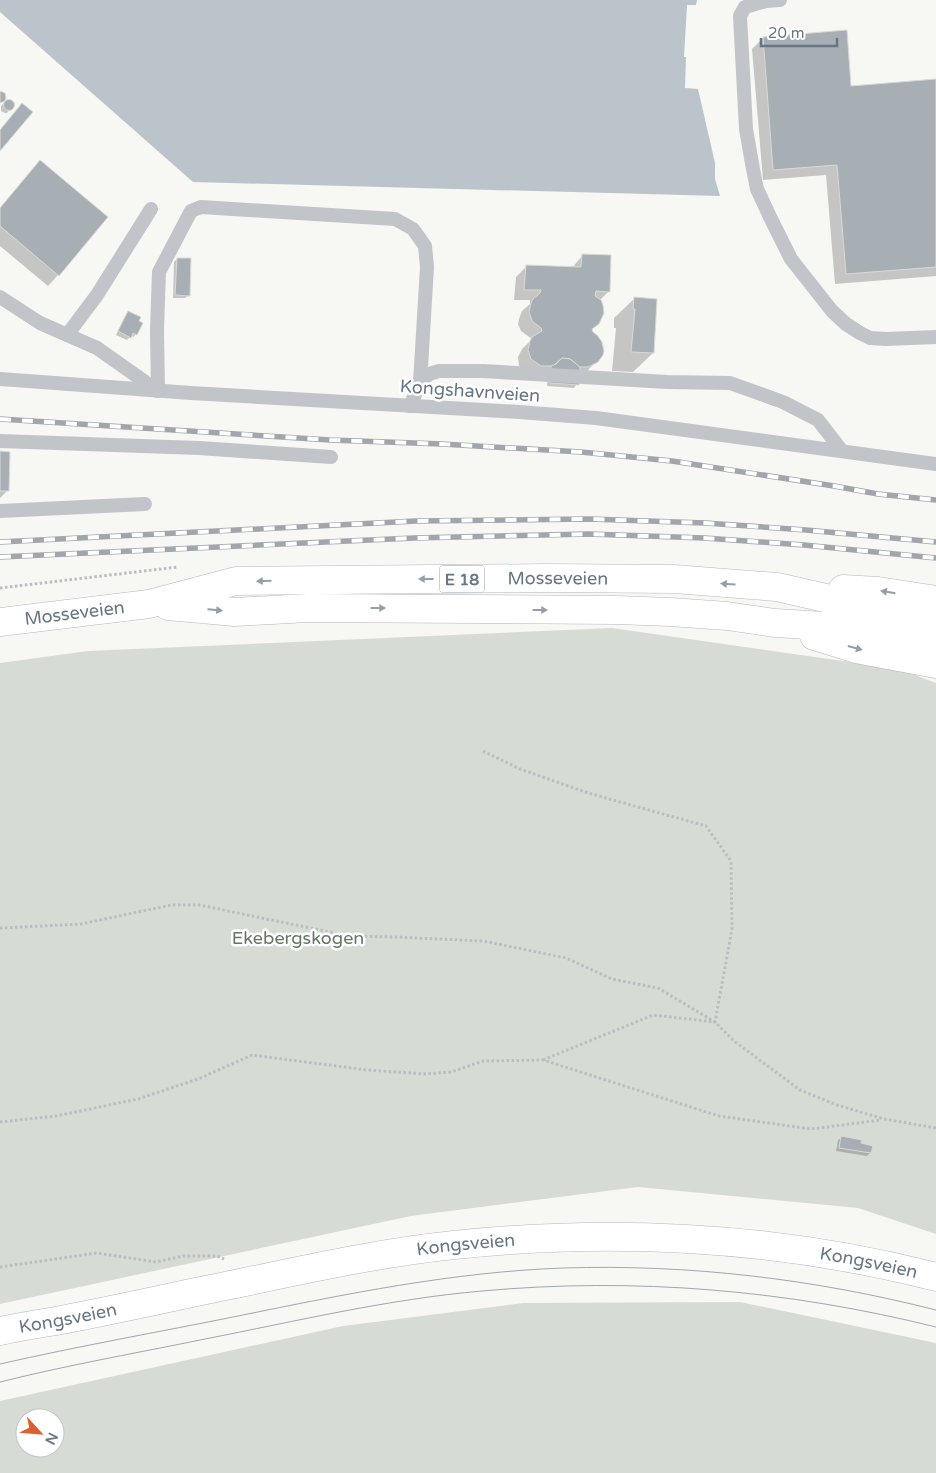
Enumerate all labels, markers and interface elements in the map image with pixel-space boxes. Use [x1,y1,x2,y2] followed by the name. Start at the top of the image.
[761,15,837,47] scale bar
[768,24,805,42] text: 20 m
[399,375,541,407] street label: Kongshavnveien
[440,566,484,592] road number: E 18
[507,567,608,589] street label: Mosseveien
[418,575,434,583] one-way arrow
[255,577,271,585] one-way arrow
[720,579,736,587] one-way arrow
[880,588,896,596] one-way arrow
[23,596,126,630] street label: Mosseveien
[370,604,386,612] one-way arrow
[532,606,548,614] one-way arrow
[208,607,224,615] one-way arrow
[847,644,862,652] one-way arrow
[232,927,364,949] park label: Ekebergskogen
[415,1229,516,1260] street label: Kongsveien
[818,1242,920,1283] street label: Kongsveien
[17,1298,119,1338] street label: Kongsveien
[15,1408,65,1458] north arrow
[41,1430,61,1447] text: N

